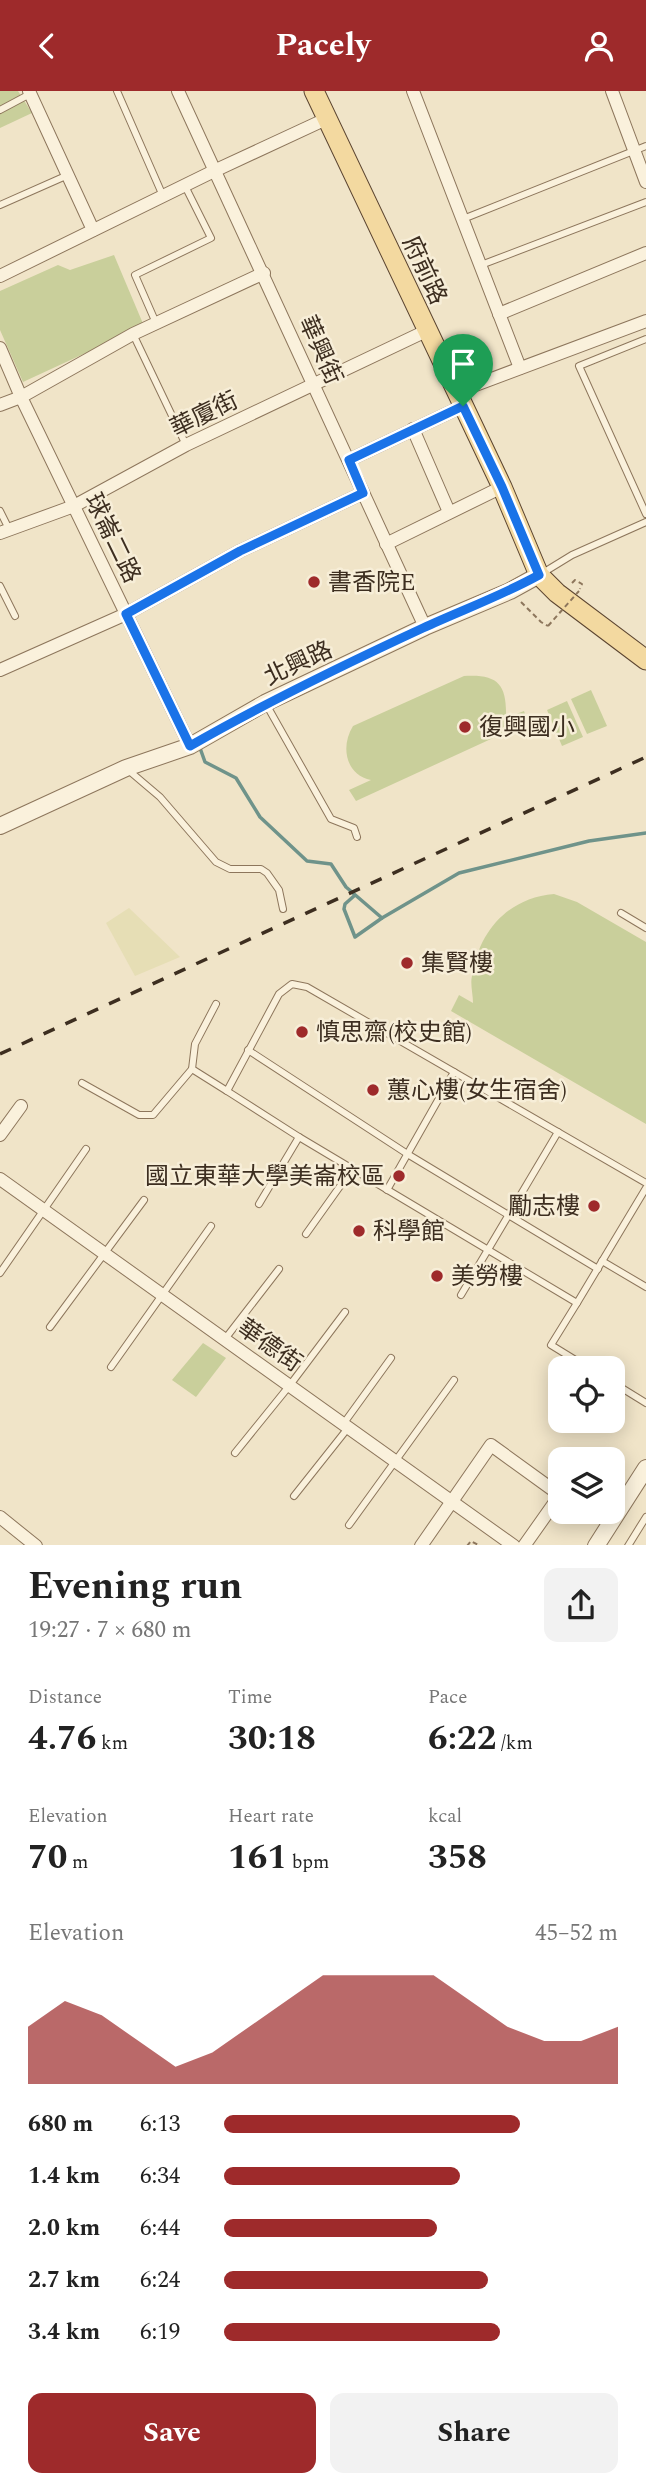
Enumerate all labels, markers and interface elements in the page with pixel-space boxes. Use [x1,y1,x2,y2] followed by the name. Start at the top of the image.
[276,21,370,70] text: Pacely
[28,27,66,65] icon: back
[580,27,618,65] icon: person
[393,230,456,311] street label: 府前路
[289,310,351,391] street label: 華興街
[433,334,493,406] pin
[444,345,482,383] icon: arrive
[164,383,245,447] street label: 華廈街
[75,487,149,589] street label: 球崙二路
[328,565,416,601] place label: 書香院E
[306,574,322,590] marker: 書香院E
[258,632,339,695] street label: 北興路
[479,710,575,746] place label: 復興國小
[457,719,473,735] marker: 復興國小
[421,946,493,982] place label: 集賢樓
[399,955,415,971] marker: 集賢樓
[316,1015,472,1051] place label: 慎思齋(校史館)
[294,1024,310,1040] marker: 慎思齋(校史館)
[387,1073,567,1109] place label: 蕙心樓(女生宿舍)
[365,1082,381,1098] marker: 蕙心樓(女生宿舍)
[145,1159,385,1195] place label: 國立東華大學美崙校區
[391,1168,407,1184] marker: 國立東華大學美崙校區
[508,1189,580,1225] place label: 勵志樓
[586,1198,602,1214] marker: 勵志樓
[373,1214,445,1250] place label: 科學館
[351,1223,367,1239] marker: 科學館
[451,1259,523,1295] place label: 美勞樓
[429,1268,445,1284] marker: 美勞樓
[230,1310,309,1381] street label: 華德街
[548,1356,625,1524] map controls
[548,1356,625,1433] button: locate
[548,1447,625,1524] button: layers
[28,1558,242,1616] text: Evening run
[544,1568,618,1642] button: share
[28,1613,192,1648] text: 19:27 · 7 × 680 m
[28,1683,102,1712] text: Distance
[228,1683,272,1712] text: Time
[428,1683,467,1712] text: Pace
[28,1712,96,1765] text: 4.76
[228,1712,316,1765] text: 30:18
[428,1712,496,1765] text: 6:22
[96,1729,128,1758] text: km
[496,1729,533,1758] text: /km
[28,1802,108,1831] text: Elevation
[228,1802,314,1831] text: Heart rate
[428,1802,462,1831] text: kcal
[28,1831,67,1884] text: 70
[228,1831,287,1884] text: 161
[428,1831,487,1884] text: 358
[67,1848,88,1877] text: m
[287,1848,329,1877] text: bpm
[28,1916,124,1951] text: Elevation
[535,1916,618,1951] text: 45–52 m
[28,2107,93,2142] text: 680 m
[140,2107,180,2142] text: 6:13
[28,2159,100,2194] text: 1.4 km
[140,2159,180,2194] text: 6:34
[28,2211,100,2246] text: 2.0 km
[140,2211,180,2246] text: 6:44
[28,2263,100,2298] text: 2.7 km
[140,2263,180,2298] text: 6:24
[28,2315,100,2350] text: 3.4 km
[140,2315,180,2350] text: 6:19
[28,2393,316,2473] button: Save
[330,2393,618,2473] button: Share

